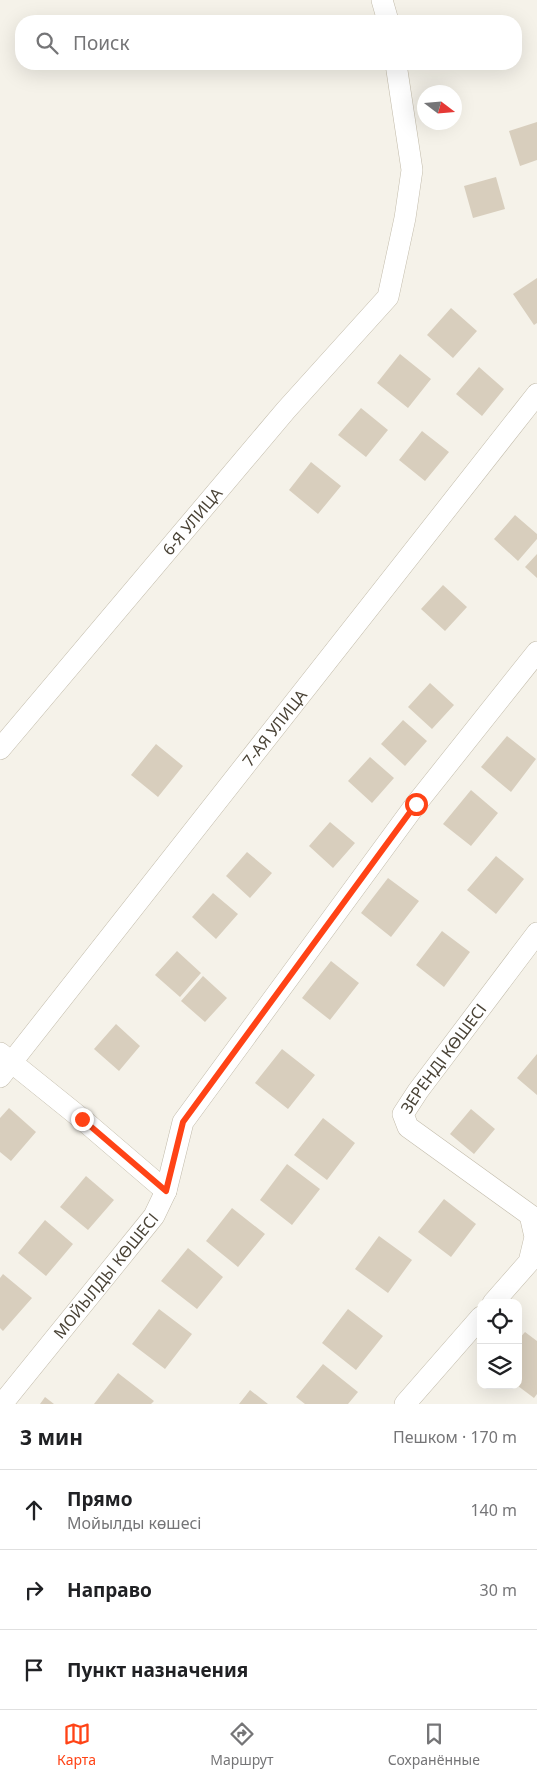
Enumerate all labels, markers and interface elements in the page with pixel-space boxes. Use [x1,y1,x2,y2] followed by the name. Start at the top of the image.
[15,15,522,70] search box
[33,29,61,57] icon: search
[73,30,129,56] text: Поиск
[417,85,462,130] north arrow
[157,482,228,560] street label: 6-Я УЛИЦА
[237,684,312,771] street label: 7-АЯ УЛИЦА
[405,793,428,816] route start
[395,999,491,1117] street label: ЗЕРЕНДІ КӨШЕСІ
[71,1108,94,1131] route end
[48,1208,163,1343] street label: МОЙЫЛДЫ КӨШЕСІ
[477,1299,522,1389] map controls
[477,1299,522,1344] button: locate
[477,1344,522,1389] button: layers
[20,1423,83,1451] text: 3 мин
[393,1426,517,1448] text: Пешком · 170 m
[67,1486,133,1512] text: Прямо
[20,1496,48,1524] icon: ahead
[470,1499,517,1521] text: 140 m
[67,1512,202,1534] text: Мойылды көшесі
[20,1576,48,1604] icon: right
[67,1577,152,1603] text: Направо
[480,1579,517,1601] text: 30 m
[20,1656,48,1684] icon: arrive
[67,1657,248,1683] text: Пункт назначения
[57,1720,96,1769] tab: Карта
[210,1720,274,1769] tab: Маршрут
[388,1720,480,1769] tab: Сохранённые

